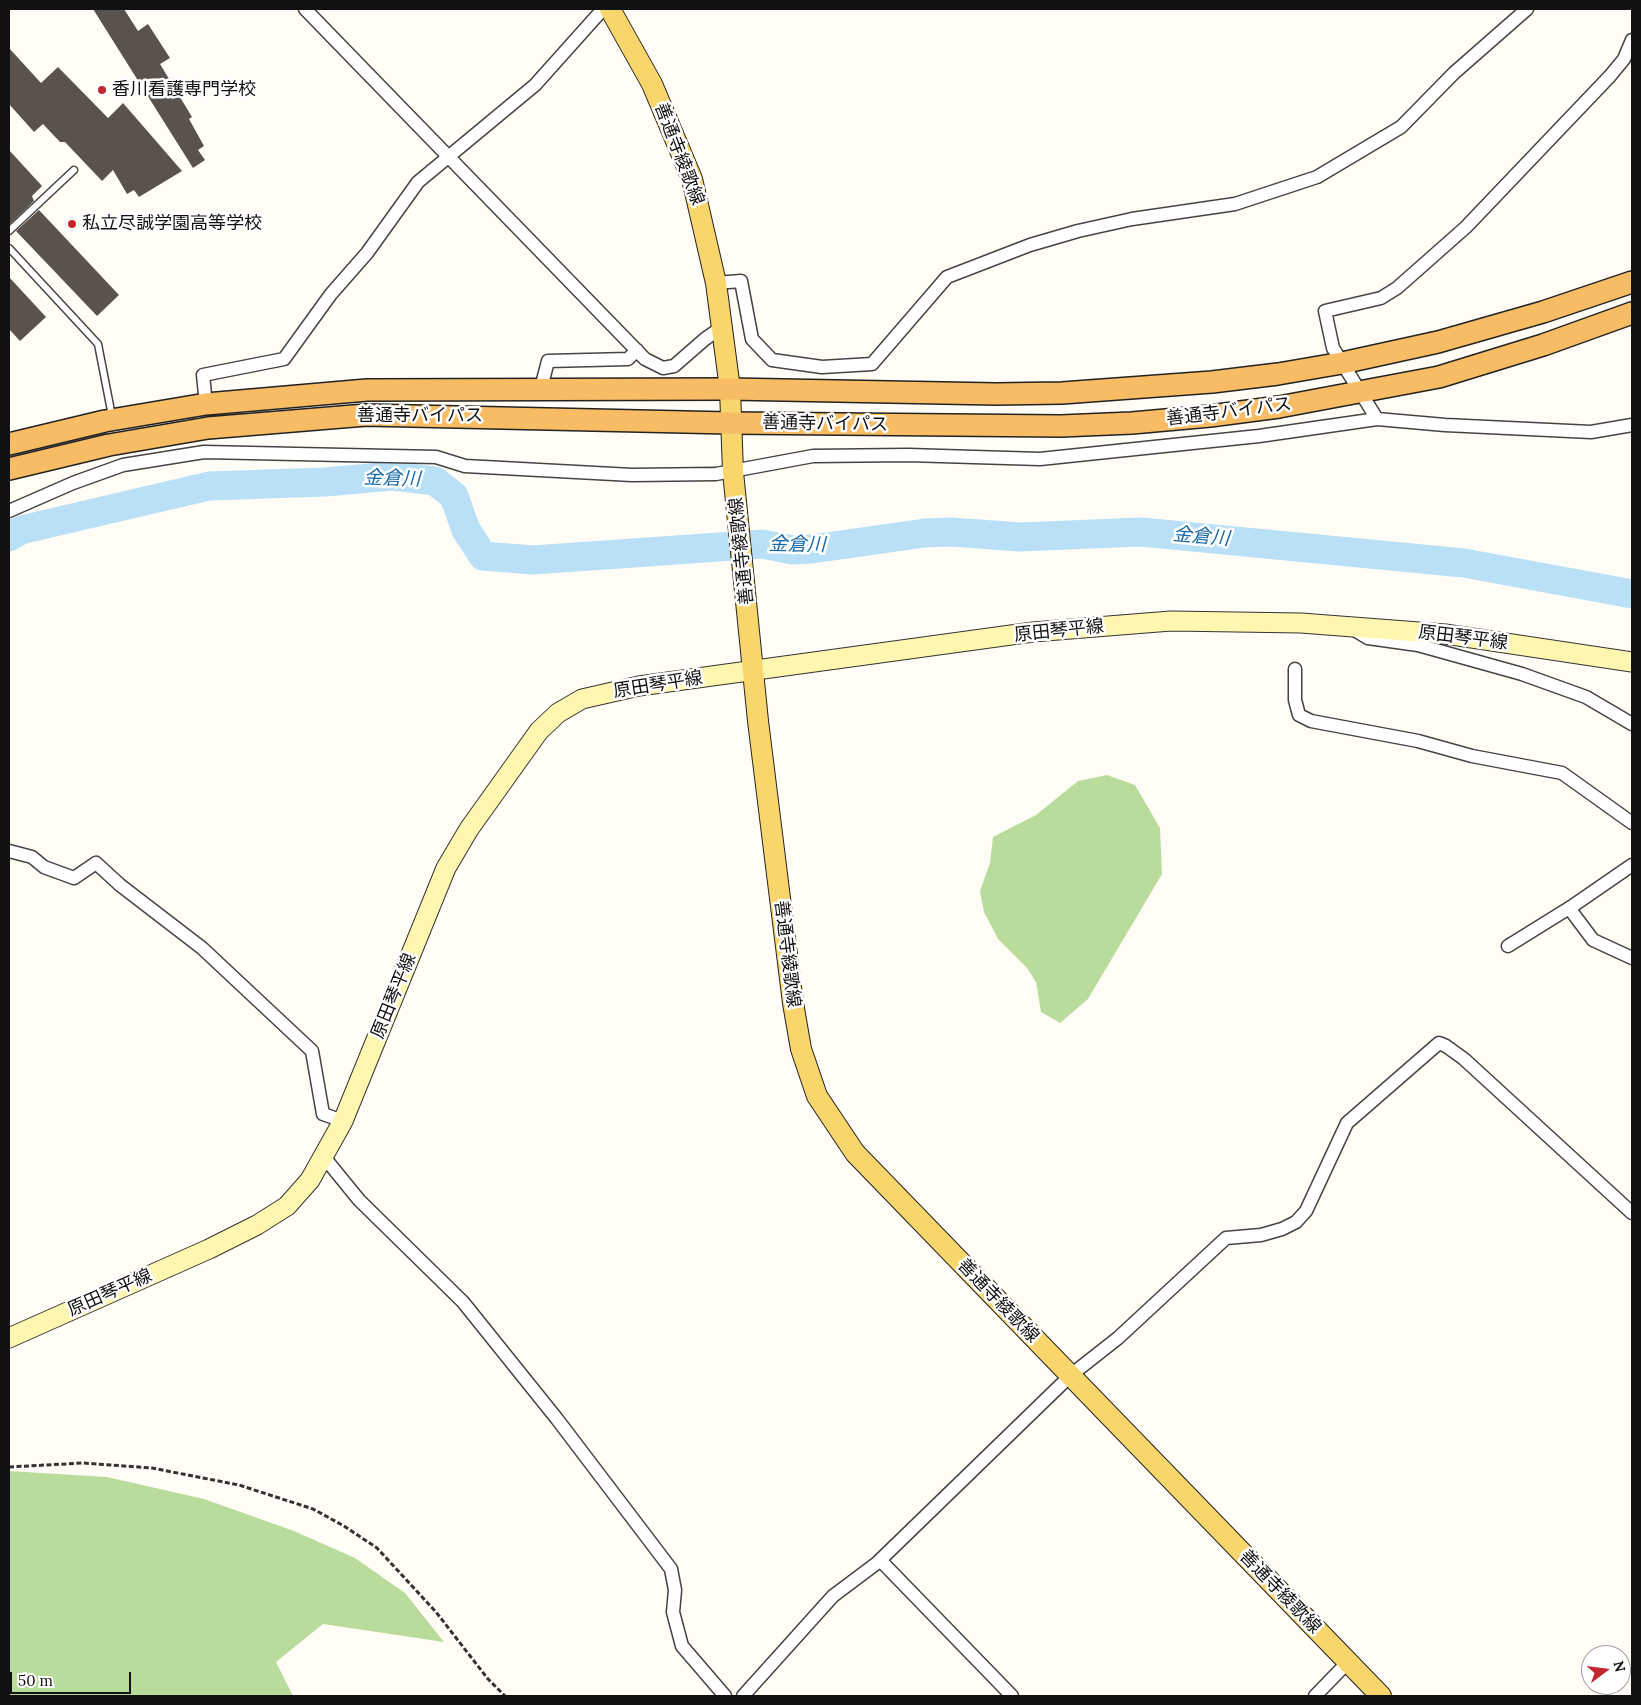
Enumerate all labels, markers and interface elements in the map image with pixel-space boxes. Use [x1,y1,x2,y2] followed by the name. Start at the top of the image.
[112,79,256,101] place label: 香川看護専門学校
[96,84,108,96] marker: 香川看護専門学校
[650,100,708,208] street label: 善通寺綾歌線
[82,213,262,235] place label: 私立尽誠学園高等学校
[66,218,78,230] marker: 私立尽誠学園高等学校
[1165,394,1293,430] street label: 善通寺バイパス
[357,405,483,427] street label: 善通寺バイパス
[762,412,888,436] street label: 善通寺バイパス
[363,467,421,491] water label: 金倉川
[726,496,758,606] street label: 善通寺綾歌線
[1172,523,1230,551] water label: 金倉川
[768,533,826,557] water label: 金倉川
[1013,616,1105,646] street label: 原田琴平線
[1417,622,1509,654] street label: 原田琴平線
[612,667,704,703] street label: 原田琴平線
[770,899,804,1009] street label: 善通寺綾歌線
[367,950,421,1042] street label: 原田琴平線
[953,1255,1043,1347] street label: 善通寺綾歌線
[64,1265,156,1321] street label: 原田琴平線
[1235,1546,1325,1638] street label: 善通寺綾歌線
[1581,1645,1631,1695] north arrow
[1609,1659,1630,1674] text: N
[12,1662,134,1694] scale bar
[18,1671,53,1690] text: 50 m

